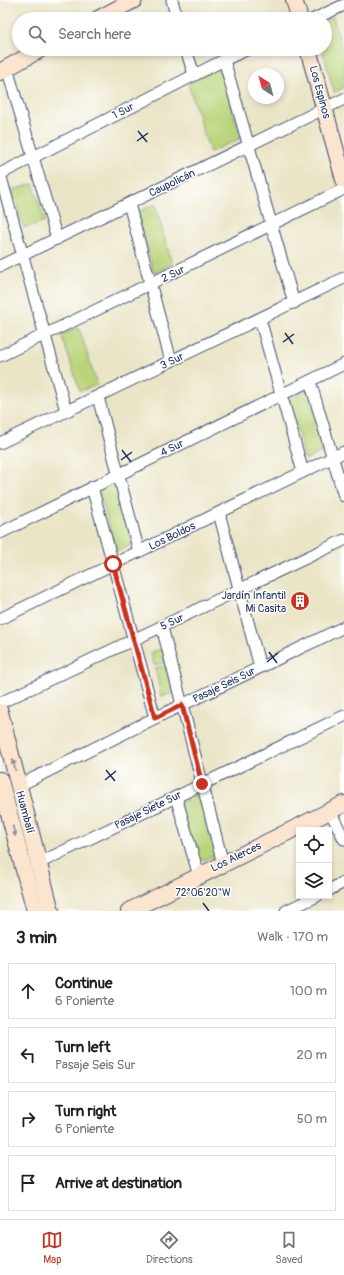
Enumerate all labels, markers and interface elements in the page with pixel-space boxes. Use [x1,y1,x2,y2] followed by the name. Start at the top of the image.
[12,12,332,56] search box
[26,23,48,45] icon: search
[58,25,131,44] text: Search here
[307,64,333,120] street label: Los Espinos
[248,68,284,104] north arrow
[110,100,136,122] street label: 1 Sur
[147,166,197,200] street label: Caupolicán
[159,263,187,285] street label: 2 Sur
[158,350,186,372] street label: 3 Sur
[158,437,186,459] street label: 4 Sur
[147,519,197,553] street label: Los Boldos
[104,555,122,573] route start
[222,589,286,615] place label: Jardín Infantil Mi Casita
[289,590,311,612] building icon: Jardín Infantil Mi Casita
[158,611,186,633] street label: 5 Sur
[191,664,258,706] street label: Pasaje Seis Sur
[10,759,16,771] one-way arrow
[193,775,211,793] route end
[112,788,184,832] street label: Pasaje Siete Sur
[13,789,37,835] street label: Huambalí
[11,825,17,837] one-way arrow
[296,827,332,899] map controls
[296,827,332,863] button: locate
[209,839,263,875] street label: Los Alerces
[296,863,332,899] button: layers
[176,887,231,899] text: 72°06'20"W
[16,927,57,948] text: 3 min
[257,929,328,945] text: Walk · 170 m
[55,974,113,993] text: Continue
[17,980,39,1002] icon: ahead
[290,983,327,999] text: 100 m
[55,993,114,1009] text: 6 Poniente
[55,1038,111,1057] text: Turn left
[17,1044,39,1066] icon: left
[296,1047,327,1063] text: 20 m
[55,1057,135,1073] text: Pasaje Seis Sur
[55,1102,116,1121] text: Turn right
[17,1108,39,1130] icon: right
[297,1111,327,1127] text: 50 m
[55,1121,114,1137] text: 6 Poniente
[17,1172,39,1194] icon: arrive
[55,1174,182,1193] text: Arrive at destination
[41,1229,63,1266] tab: Map
[146,1229,193,1266] tab: Directions
[275,1229,303,1266] tab: Saved

